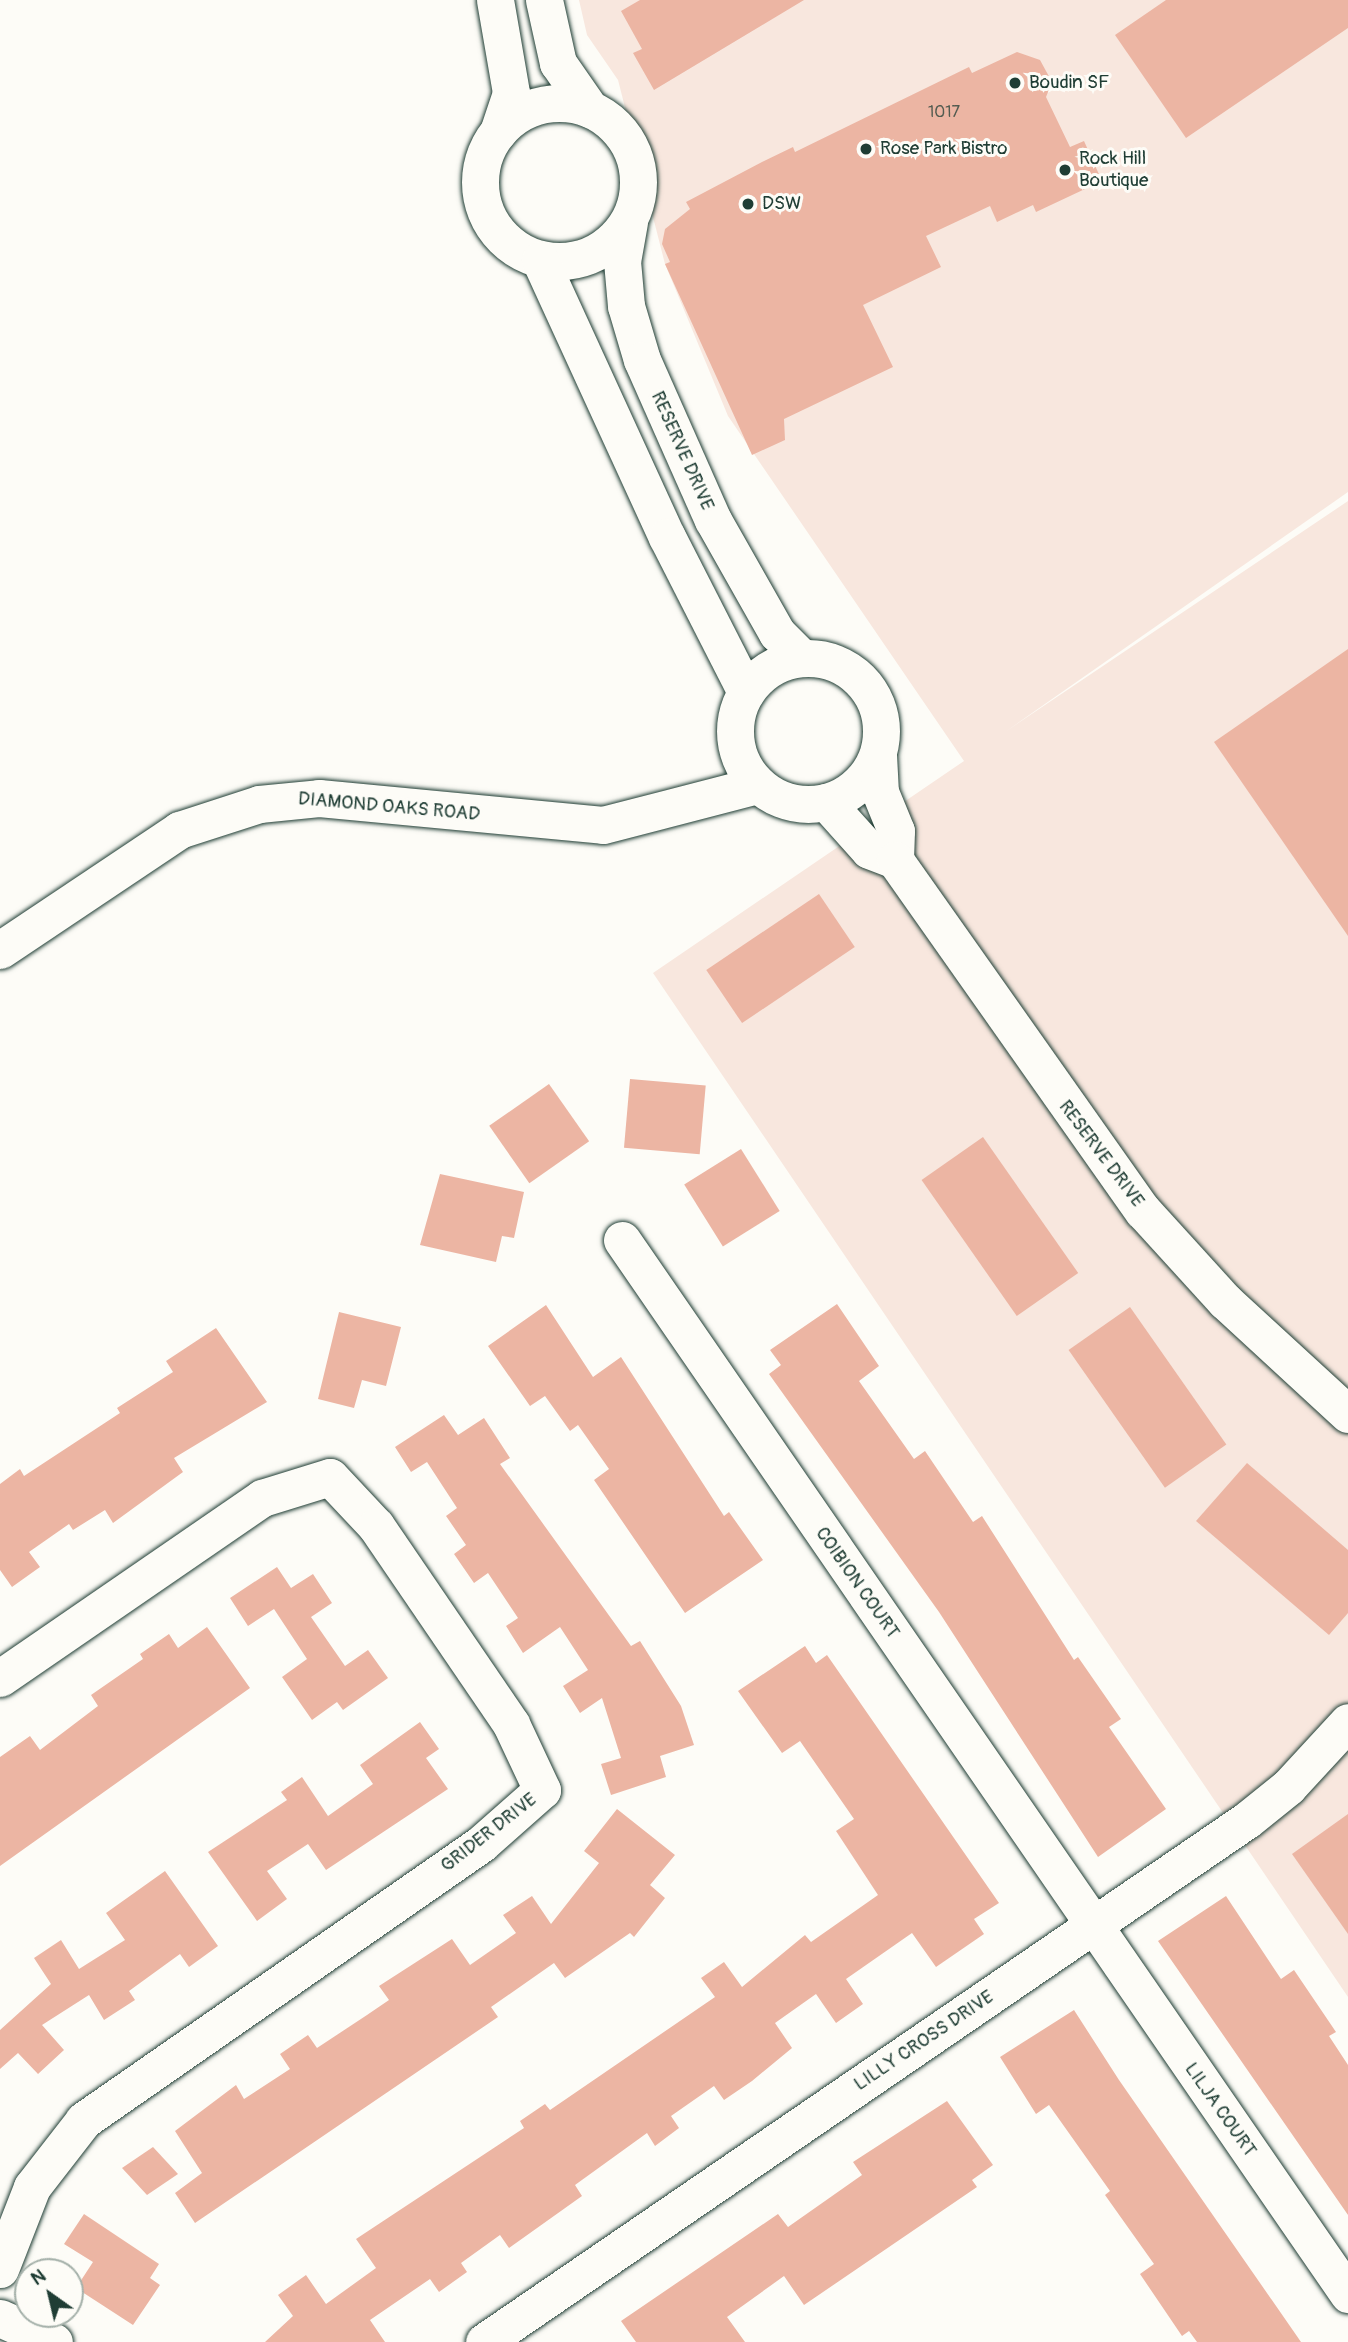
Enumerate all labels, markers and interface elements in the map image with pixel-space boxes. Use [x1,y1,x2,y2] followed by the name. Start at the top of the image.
[1029,72,1109,94] place label: Boudin SF
[1007,75,1023,91] marker: Boudin SF
[928,102,960,122] house number: 1017
[880,138,1007,160] place label: Rose Park Bistro
[858,141,874,157] marker: Rose Park Bistro
[1079,148,1148,192] place label: Rock Hill Boutique
[1057,162,1073,178] marker: Rock Hill Boutique
[762,193,801,215] place label: DSW
[740,196,756,212] marker: DSW
[646,388,718,514] street label: RESERVE DRIVE
[297,788,481,826] street label: DIAMOND OAKS ROAD
[1053,1096,1149,1212] street label: RESERVE DRIVE
[810,1523,904,1643] street label: COIBION COURT
[437,1788,541,1878] street label: GRIDER DRIVE
[850,1986,998,2096] street label: LILLY CROSS DRIVE
[1179,2059,1261,2161] street label: LILJA COURT
[14,2258,84,2328] north arrow
[26,2264,50,2291] text: N

